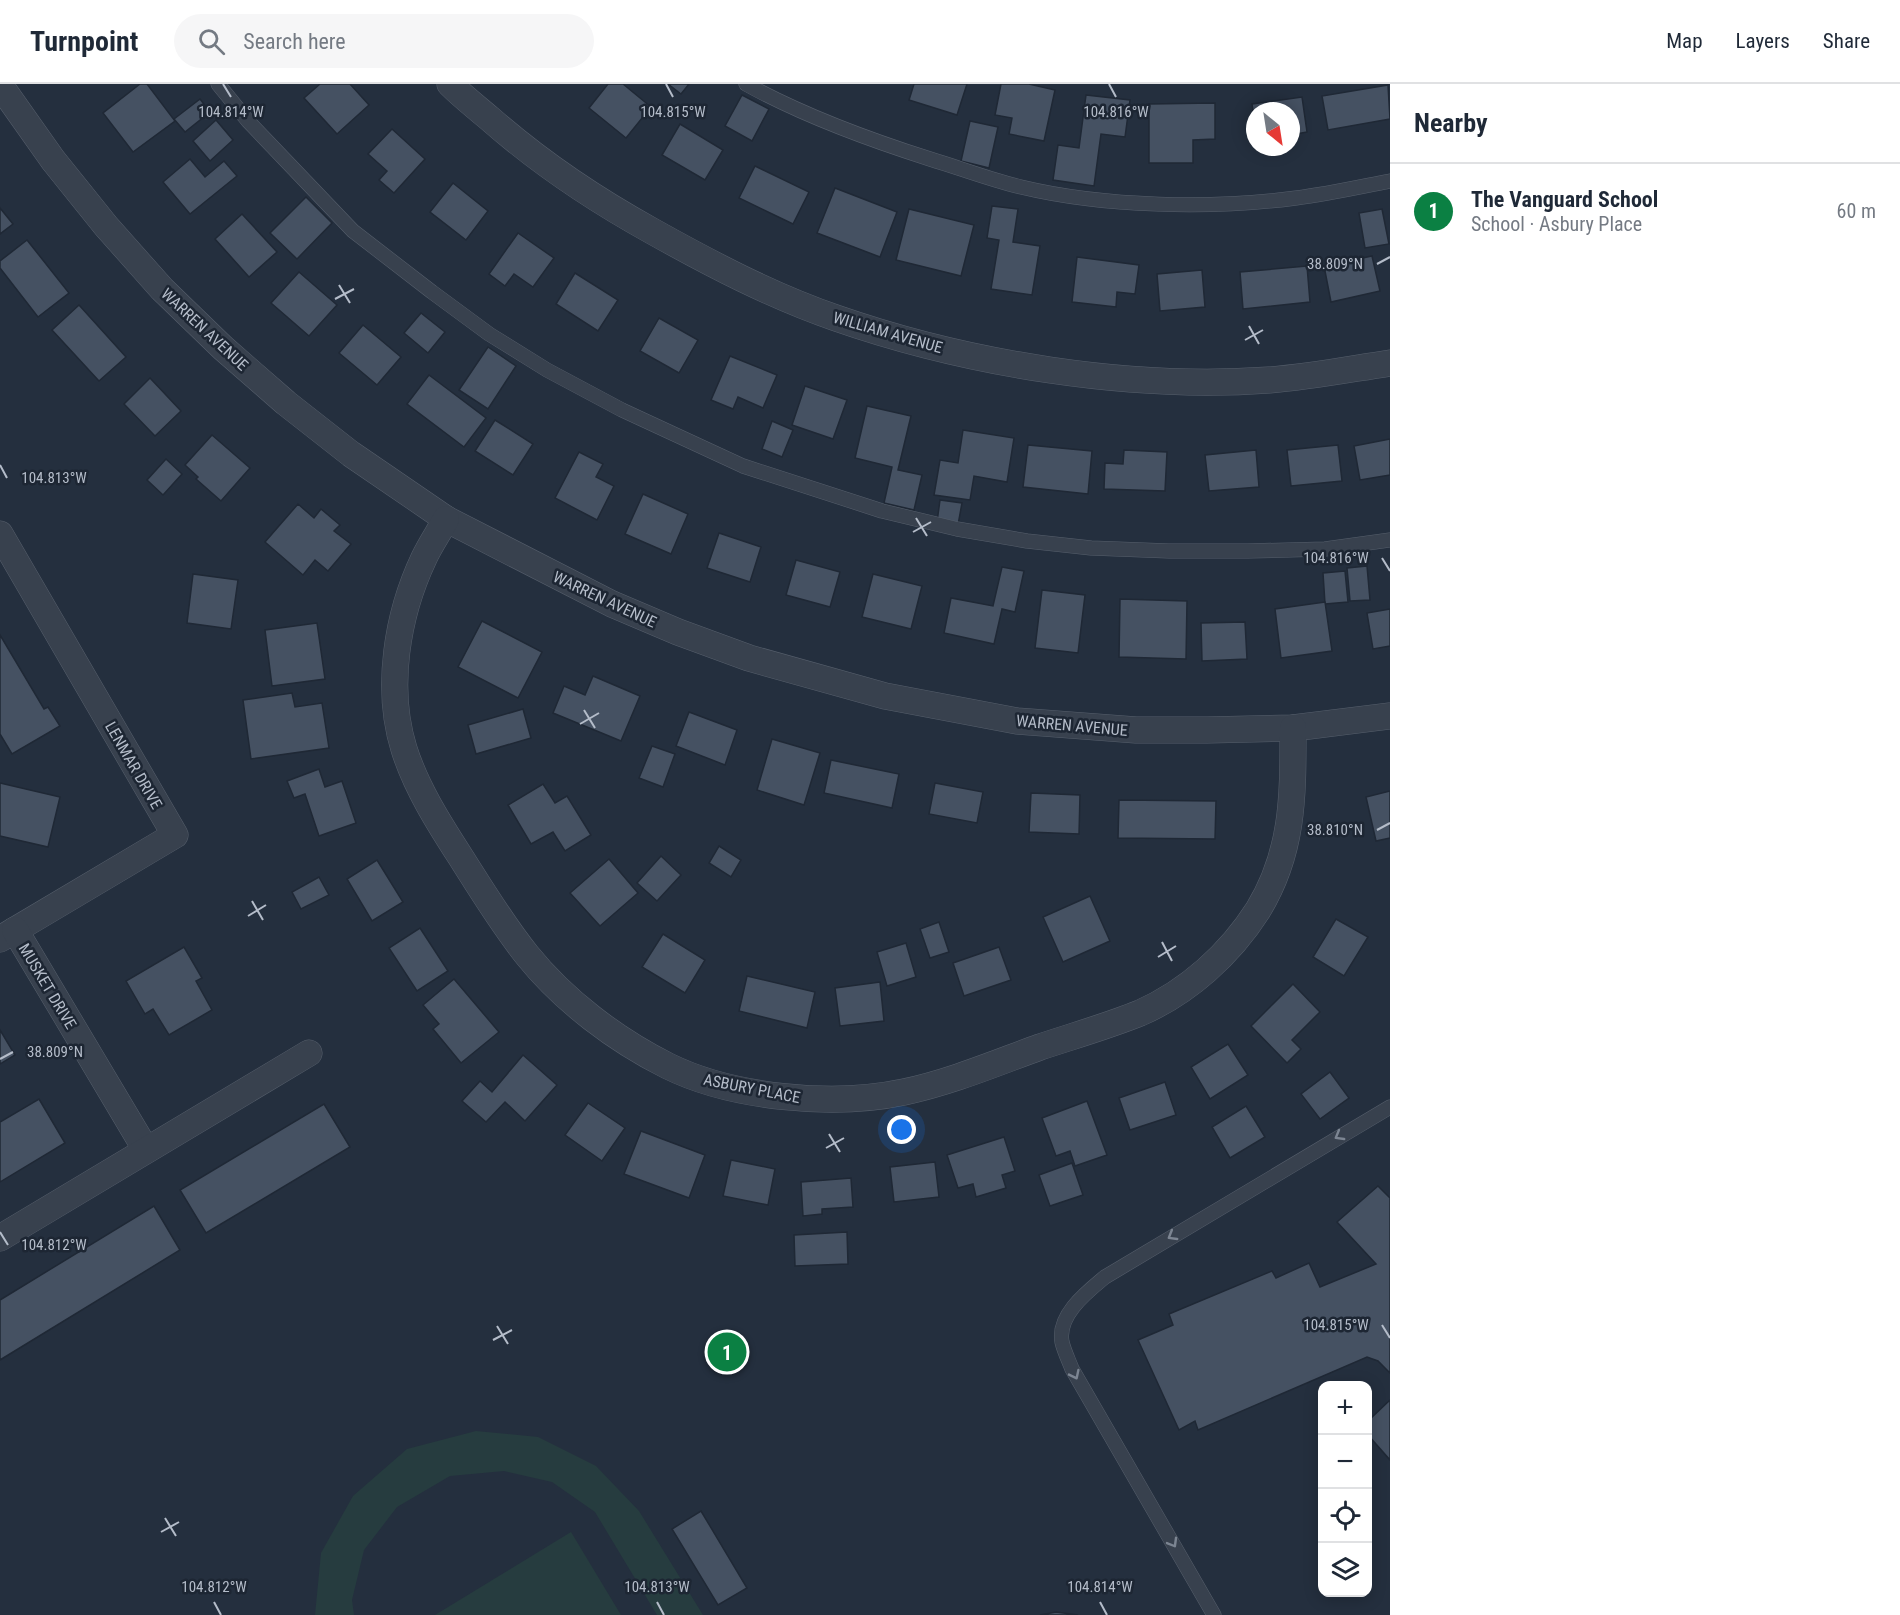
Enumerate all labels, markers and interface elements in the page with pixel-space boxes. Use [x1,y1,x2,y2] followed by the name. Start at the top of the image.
[174,14,594,68] search box
[30,25,138,58] text: Turnpoint
[195,25,228,58] icon: search
[243,29,346,54] text: Search here
[1666,29,1703,53] text: Map
[1736,29,1790,53] text: Layers
[1823,29,1870,53] text: Share
[1246,102,1300,156] north arrow
[198,103,264,121] text: 104.814°W
[640,103,706,121] text: 104.815°W
[1083,103,1149,121] text: 104.816°W
[1414,108,1488,138] text: Nearby
[1471,187,1658,212] text: The Vanguard School
[1428,199,1439,223] text: 1
[1837,199,1876,223] text: 60 m
[1471,212,1642,236] text: School · Asbury Place
[1307,255,1363,273] text: 38.809°N
[157,284,252,375] street label: WARREN AVENUE
[831,308,945,357] street label: WILLIAM AVENUE
[21,469,87,487] text: 104.813°W
[1303,549,1369,567] text: 104.816°W
[550,567,660,632] street label: WARREN AVENUE
[1015,711,1129,740] street label: WARREN AVENUE
[101,718,166,812] street label: LENMAR DRIVE
[1307,821,1363,839] text: 38.810°N
[15,940,81,1033] street label: MUSKET DRIVE
[27,1043,83,1061] text: 38.809°N
[702,1070,802,1107] street label: ASBURY PLACE
[887,1115,916,1144] your location
[1335,1128,1345,1140] one-way arrow
[1168,1229,1178,1241] one-way arrow
[21,1236,87,1254] text: 104.812°W
[1303,1316,1369,1334] text: 104.815°W
[708,1330,746,1374] pin: 1
[1068,1368,1080,1379] one-way arrow
[1318,1381,1372,1597] map controls
[1318,1381,1372,1435] button: +
[1318,1435,1372,1489] button: −
[1318,1489,1372,1543] button: locate
[1166,1537,1177,1547] one-way arrow
[1318,1543,1372,1597] button: layers
[181,1578,247,1596] text: 104.812°W
[624,1578,690,1596] text: 104.813°W
[1067,1578,1133,1596] text: 104.814°W

